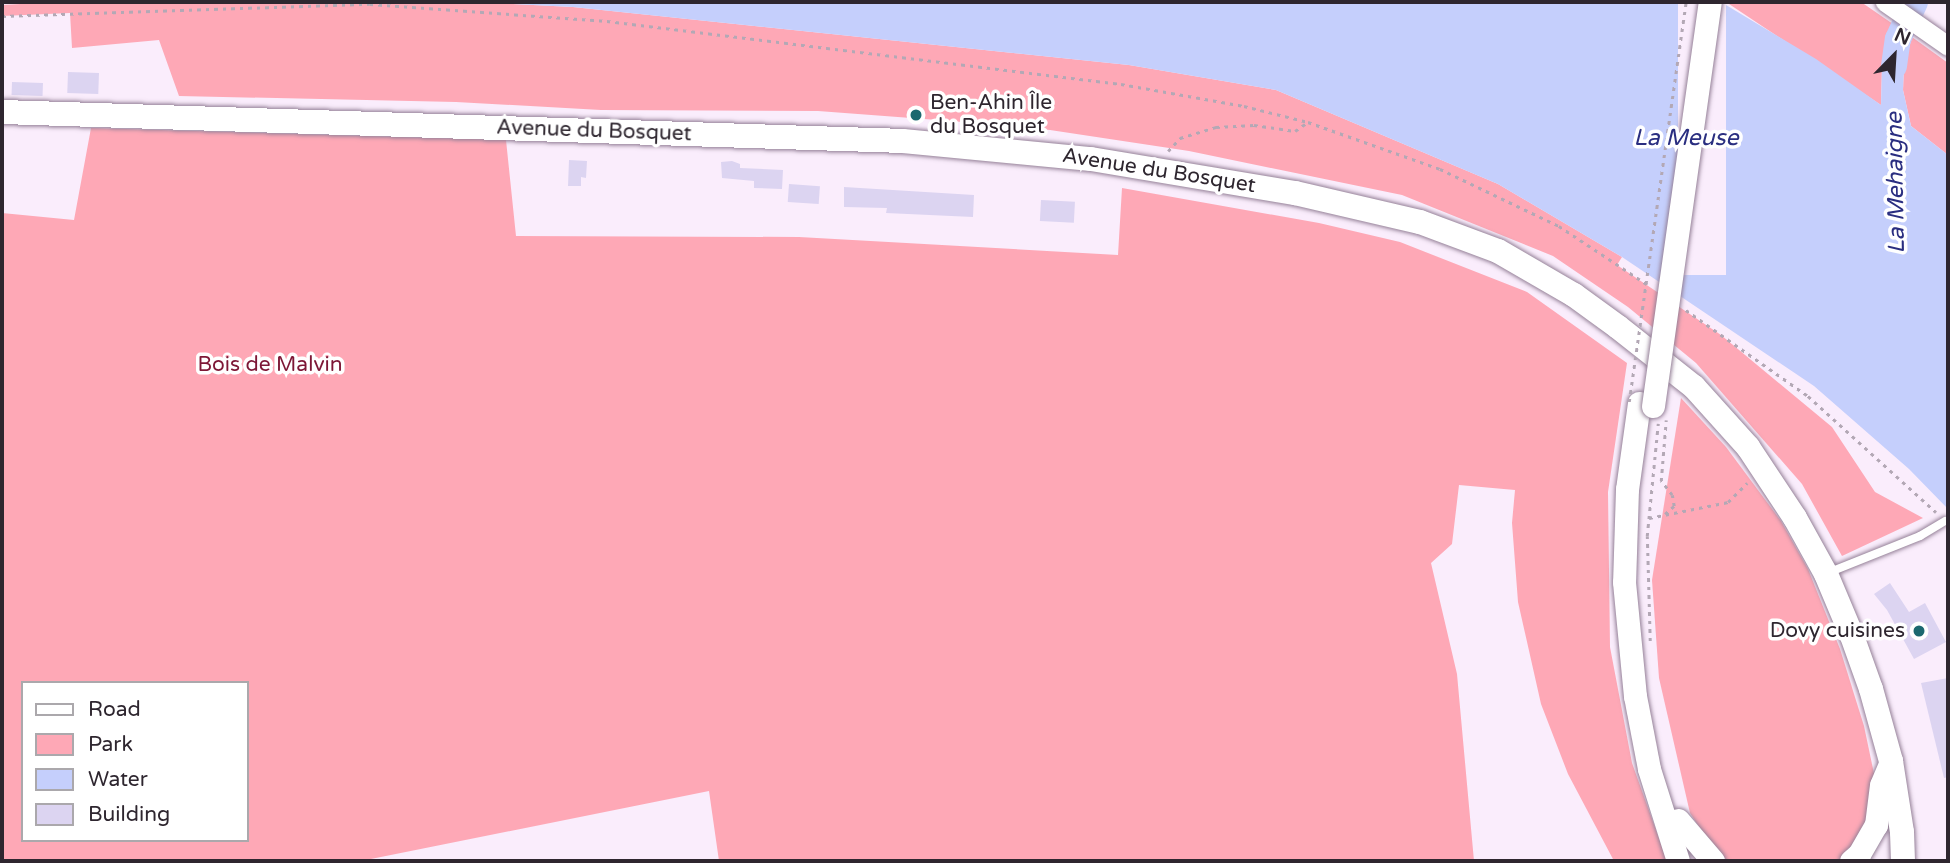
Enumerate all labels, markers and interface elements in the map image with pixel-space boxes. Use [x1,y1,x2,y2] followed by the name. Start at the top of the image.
[1859,21,1929,91] north arrow
[1891,24,1914,50] text: N
[930,90,1052,140] place label: Ben-Ahin Île du Bosquet
[908,107,924,123] marker: Ben-Ahin Île du Bosquet
[1881,112,1911,254] water label: La Mehaigne
[496,115,692,147] street label: Avenue du Bosquet
[1633,124,1739,152] water label: La Meuse
[1061,143,1257,199] street label: Avenue du Bosquet
[197,352,343,378] park label: Bois de Malvin
[1770,618,1905,644] place label: Dovy cuisines
[1911,623,1927,639] marker: Dovy cuisines
[21,681,248,842] legend
[88,697,141,722] text: Road
[88,732,133,757] text: Park
[88,767,148,792] text: Water
[88,802,170,827] text: Building

